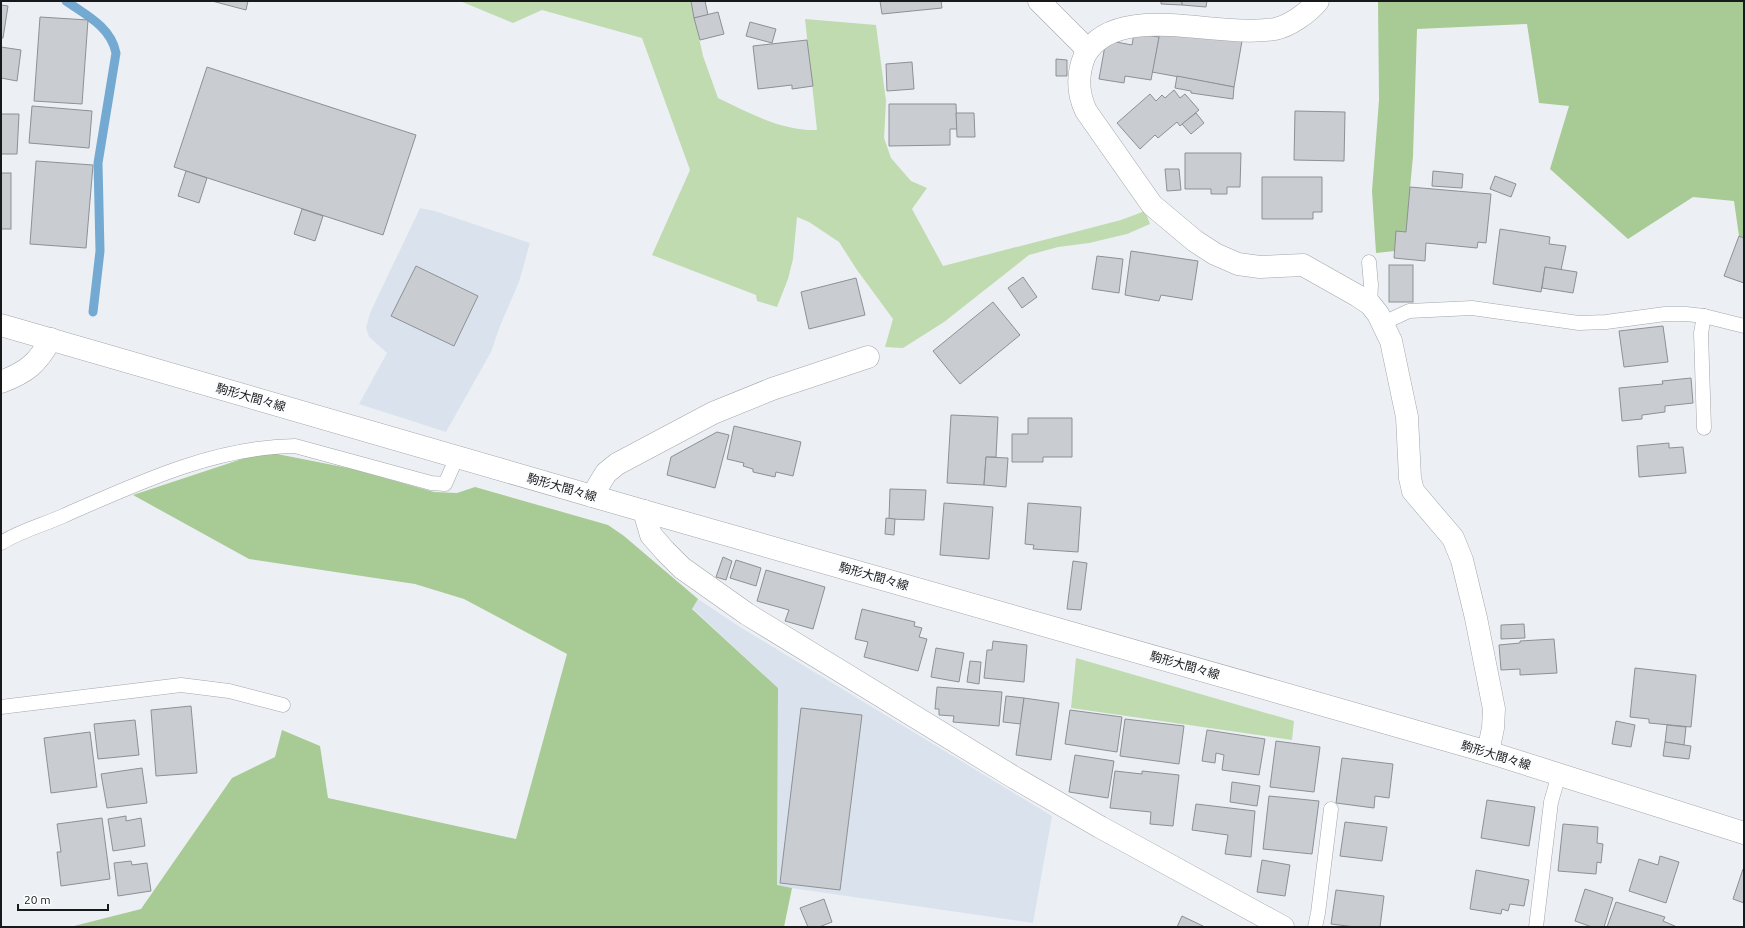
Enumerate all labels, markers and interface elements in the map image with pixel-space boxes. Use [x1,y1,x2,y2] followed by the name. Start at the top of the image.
[215,381,287,413] street label: 駒形大間々線
[526,471,598,503] street label: 駒形大間々線
[838,560,910,592] street label: 駒形大間々線
[1149,649,1221,681] street label: 駒形大間々線
[1460,738,1532,772] street label: 駒形大間々線
[18,886,108,912] scale bar
[24,893,51,906] text: 20 m

